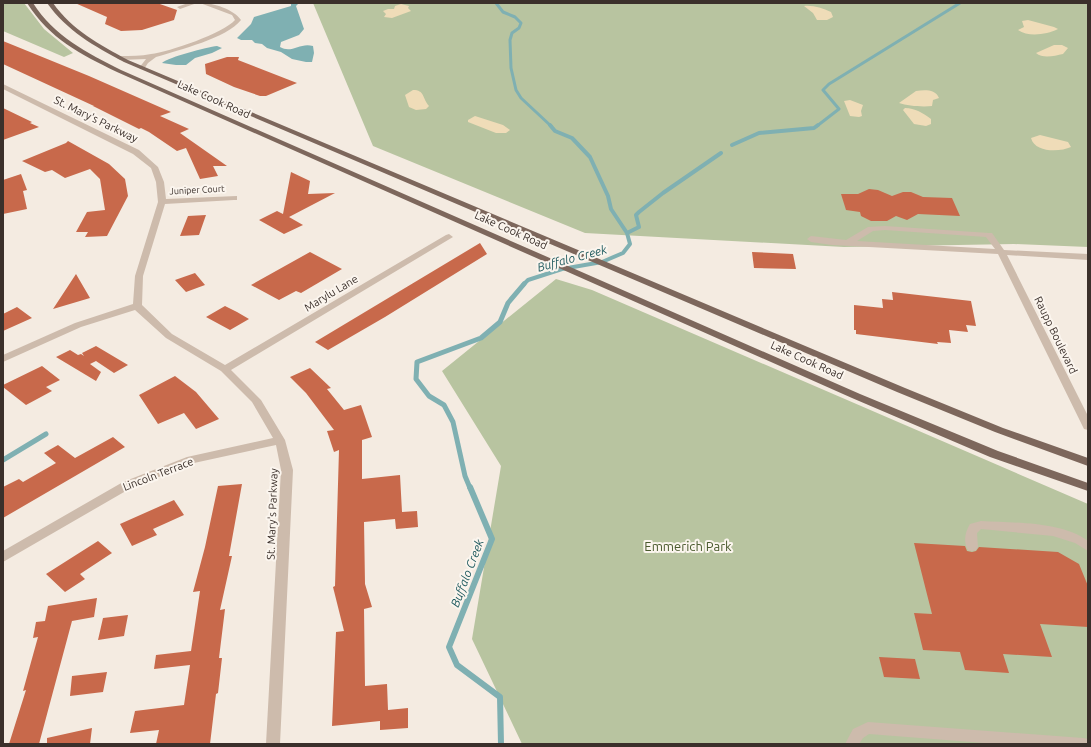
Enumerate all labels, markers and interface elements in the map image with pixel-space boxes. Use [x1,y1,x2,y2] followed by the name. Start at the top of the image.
[176,78,252,120] street label: Lake Cook Road
[52,94,140,145] street label: St. Mary's Parkway
[169,184,225,196] street label: Juniper Court
[473,209,549,251] street label: Lake Cook Road
[536,242,609,275] water label: Buffalo Creek
[302,272,360,314] street label: Marylu Lane
[1032,294,1080,376] street label: Raupp Boulevard
[769,339,845,381] street label: Lake Cook Road
[121,455,195,493] street label: Lincoln Terrace
[264,467,280,560] street label: St. Mary's Parkway
[448,536,487,609] water label: Buffalo Creek
[644,539,732,553] park label: Emmerich Park

